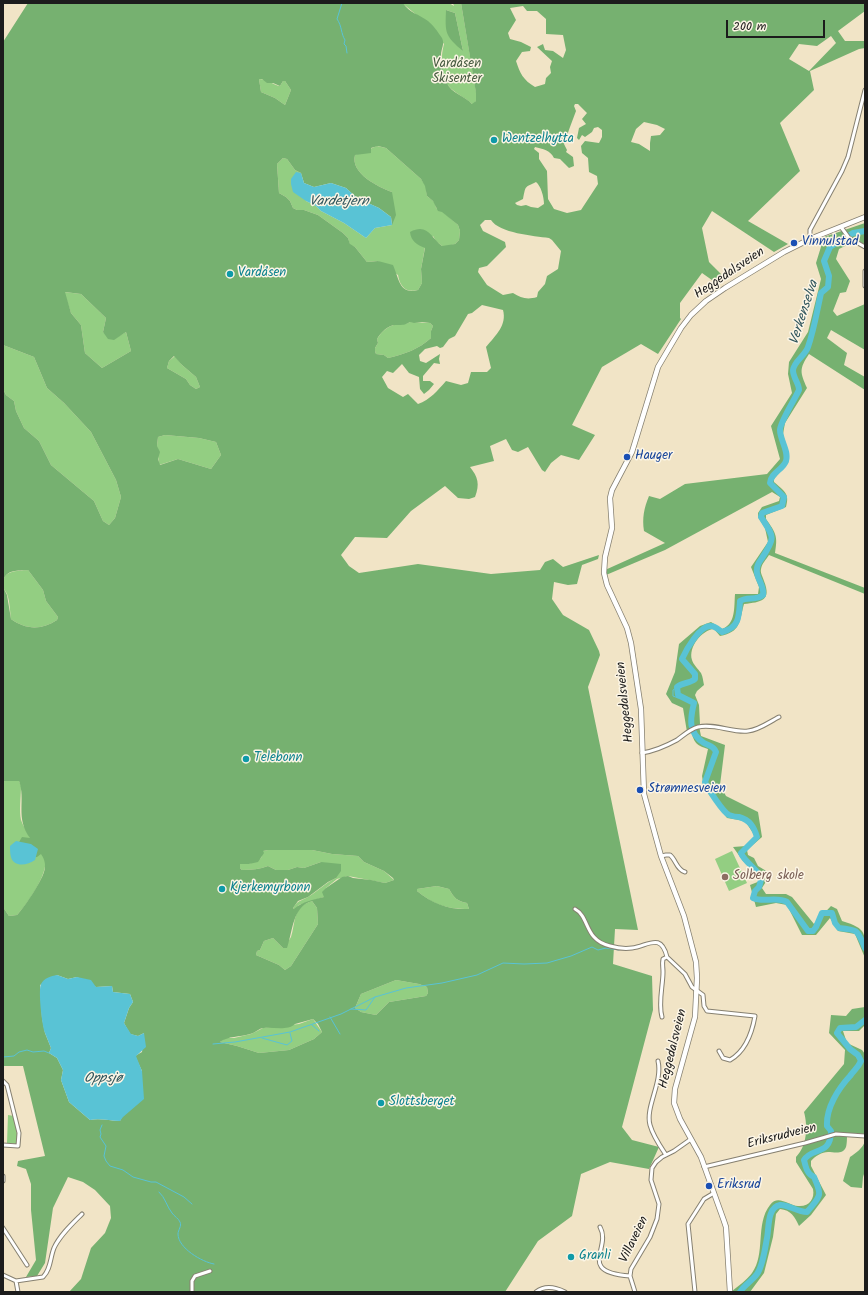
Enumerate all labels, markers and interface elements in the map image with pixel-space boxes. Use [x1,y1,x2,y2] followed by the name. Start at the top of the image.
[728,12,827,38] scale bar
[733,17,766,36] text: 200 m
[432,57,482,88] park label: Vardåsen Skisenter
[502,132,574,148] place label: Wentzelhytta
[489,135,499,145] marker: Wentzelhytta
[309,195,369,211] water label: Vardetjern
[802,235,858,251] place label: Vinnulstad
[789,238,799,248] marker: Vinnulstad
[692,245,768,303] street label: Heggedalsveien
[238,266,286,282] place label: Vardåsen
[225,269,235,279] marker: Vardåsen
[787,279,823,347] water label: Verkenselva
[635,449,672,465] place label: Hauger
[622,452,632,462] marker: Hauger
[614,661,638,743] street label: Heggedalsveien
[254,751,302,767] place label: Telebonn
[241,754,251,764] marker: Telebonn
[648,782,726,798] place label: Strømnesveien
[635,785,645,795] marker: Strømnesveien
[733,869,804,885] place label: Solberg skole
[720,872,730,882] marker: Solberg skole
[230,881,310,897] place label: Kjerkemyrbonn
[217,884,227,894] marker: Kjerkemyrbonn
[657,1008,691,1090] street label: Heggedalsveien
[84,1072,122,1088] water label: Oppsjø
[389,1095,455,1111] place label: Slottsberget
[376,1098,386,1108] marker: Slottsberget
[746,1121,818,1153] street label: Eriksrudveien
[717,1178,761,1194] place label: Eriksrud
[704,1181,714,1191] marker: Eriksrud
[617,1214,653,1266] street label: Villaveien
[579,1249,611,1265] place label: Granli
[566,1252,576,1262] marker: Granli

